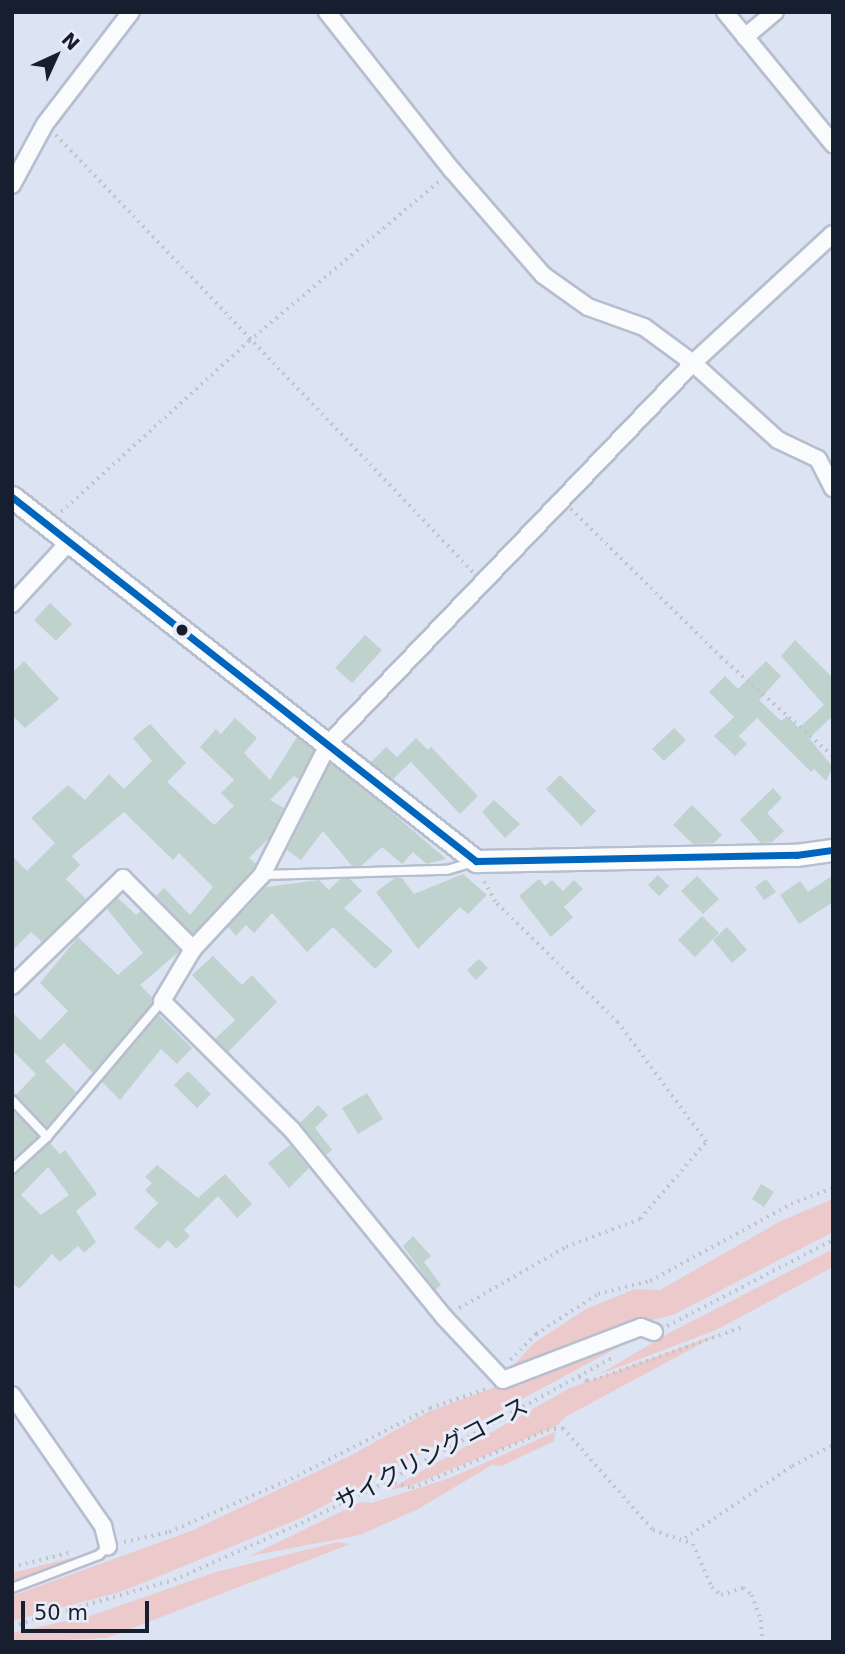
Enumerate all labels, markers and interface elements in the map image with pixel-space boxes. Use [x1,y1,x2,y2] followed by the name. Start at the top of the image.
[21,21,91,91] north arrow
[57,28,84,55] text: N
[175,623,189,637] unlabelled marker
[330,1392,534,1518] street label: サイクリングコース
[24,1588,152,1632] scale bar
[34,1601,88,1625] text: 50 m

